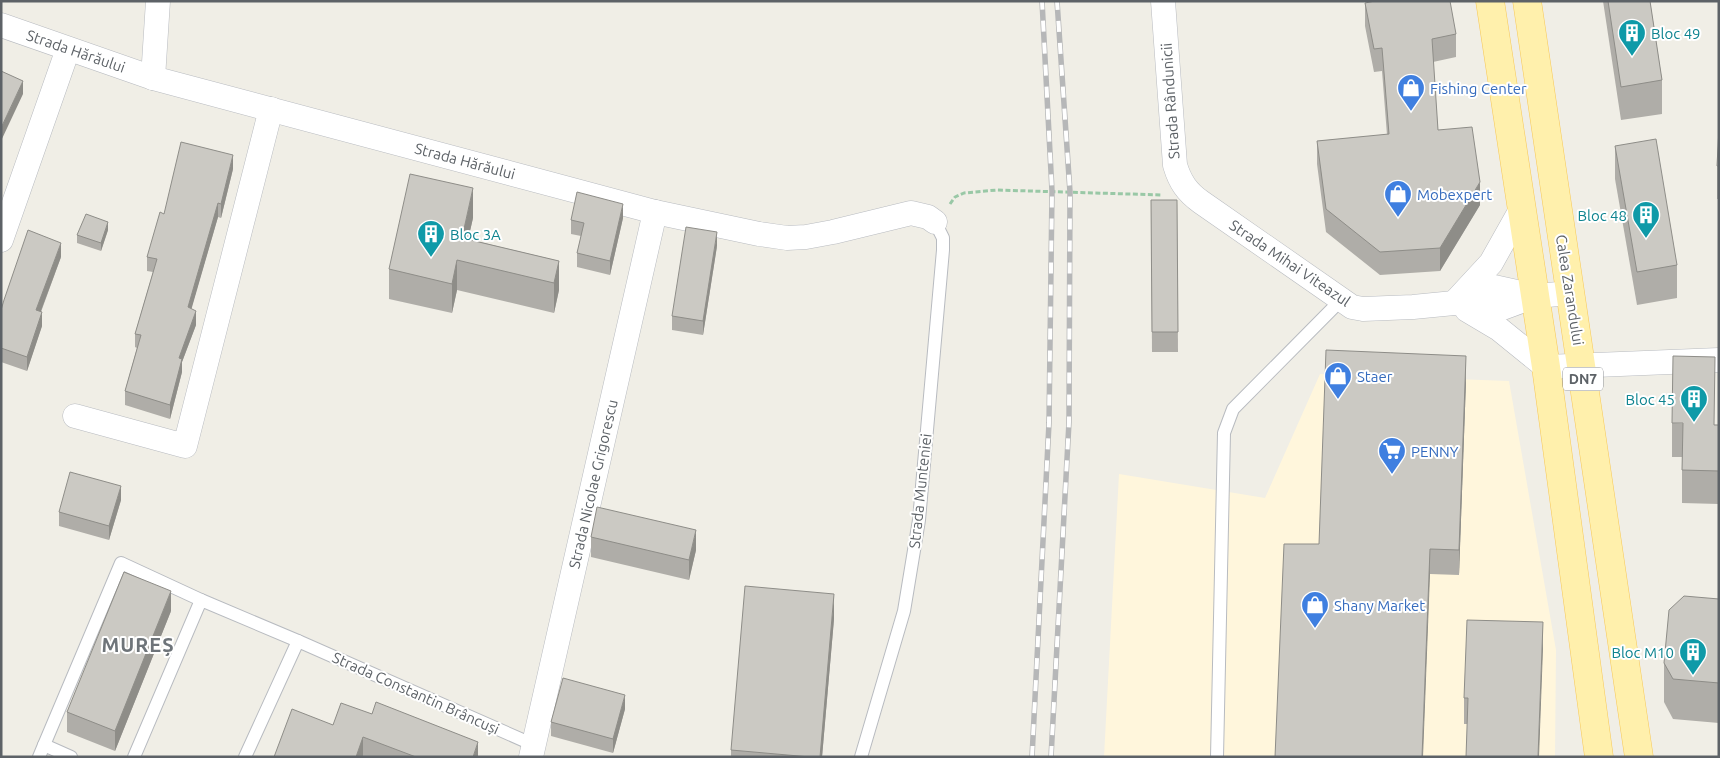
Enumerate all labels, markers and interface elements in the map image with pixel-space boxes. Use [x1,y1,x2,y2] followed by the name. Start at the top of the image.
[1617,18,1647,57] building icon: Bloc 49
[1651,25,1701,42] place label: Bloc 49
[24,26,128,76] street label: Strada Hărăului
[1157,42,1183,160] street label: Strada Rândunicii
[1396,73,1426,112] shop icon: Fishing Center
[1430,80,1527,97] place label: Fishing Center
[413,139,517,183] street label: Strada Hărăului
[1383,179,1413,218] shop icon: Mobexpert
[1417,186,1492,203] place label: Mobexpert
[1631,200,1661,239] building icon: Bloc 48
[1577,207,1627,224] place label: Bloc 48
[1226,216,1354,310] street label: Strada Mihai Viteazul
[416,219,446,258] building icon: Bloc 3A
[450,226,501,243] place label: Bloc 3A
[1553,233,1587,347] street label: Calea Zarandului
[1323,361,1353,400] shop icon: Staer
[1357,368,1393,385] place label: Staer
[1563,368,1603,390] road number: DN7
[1679,384,1709,423] building icon: Bloc 45
[1625,391,1675,408] place label: Bloc 45
[565,398,621,570] street label: Strada Nicolae Grigorescu
[906,433,934,549] street label: Strada Munteniei
[1377,436,1407,475] supermarket icon: PENNY
[1411,443,1459,460] place label: PENNY
[1300,590,1330,629] shop icon: Shany Market
[1334,597,1425,614] place label: Shany Market
[101,633,175,656] district label: MUREȘ
[1678,637,1708,676] building icon: Bloc M10
[1611,644,1674,661] place label: Bloc M10
[330,648,502,738] street label: Strada Constantin Brâncuși

